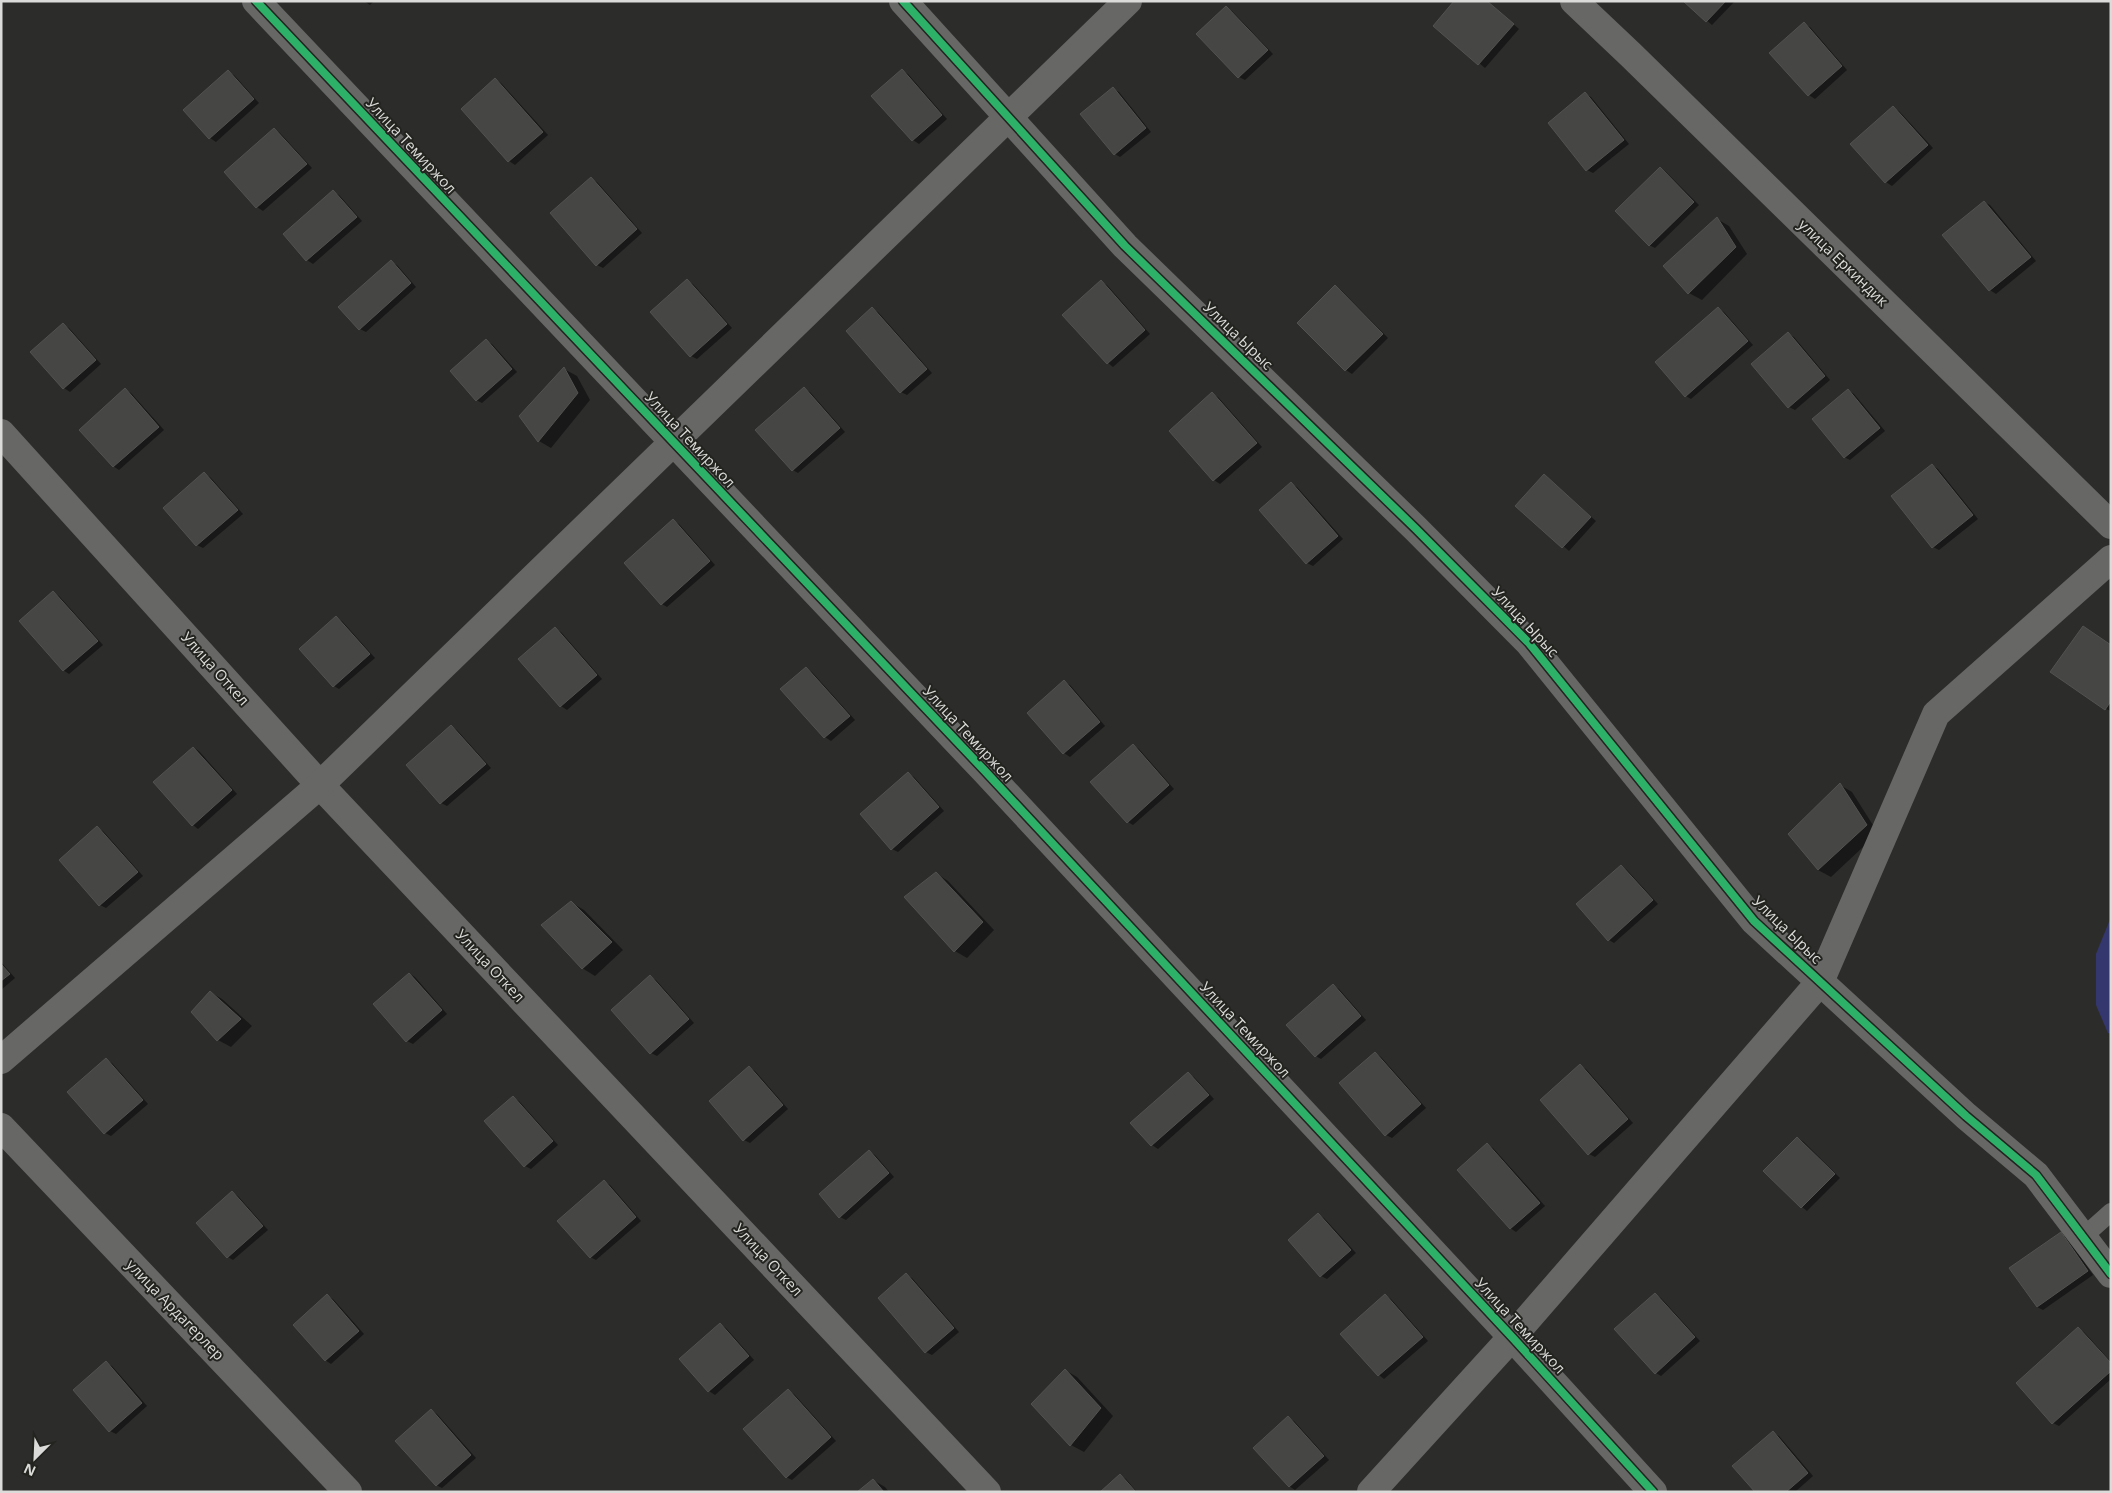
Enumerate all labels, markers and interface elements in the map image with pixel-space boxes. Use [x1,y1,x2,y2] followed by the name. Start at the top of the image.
[362,93,461,197] street label: Улица Темиржол
[1795,214,1893,310] street label: улица Еркиндик
[1200,297,1278,374] street label: Улица Ырыс
[641,387,740,491] street label: Улица Темиржол
[1488,582,1564,661] street label: Улица Ырыс
[177,627,254,709] street label: Улица Откел
[919,681,1018,785] street label: Улица Темиржол
[1749,891,1827,968] street label: Улица Ырыс
[452,925,530,1006] street label: Улица Откел
[1196,977,1295,1081] street label: Улица Темиржол
[730,1219,808,1300] street label: Улица Откел
[122,1254,229,1364] street label: улица Ардагерлер
[1471,1273,1570,1377] street label: Улица Темиржол
[10,1433,60,1483] north arrow
[20,1459,39,1481] text: N

